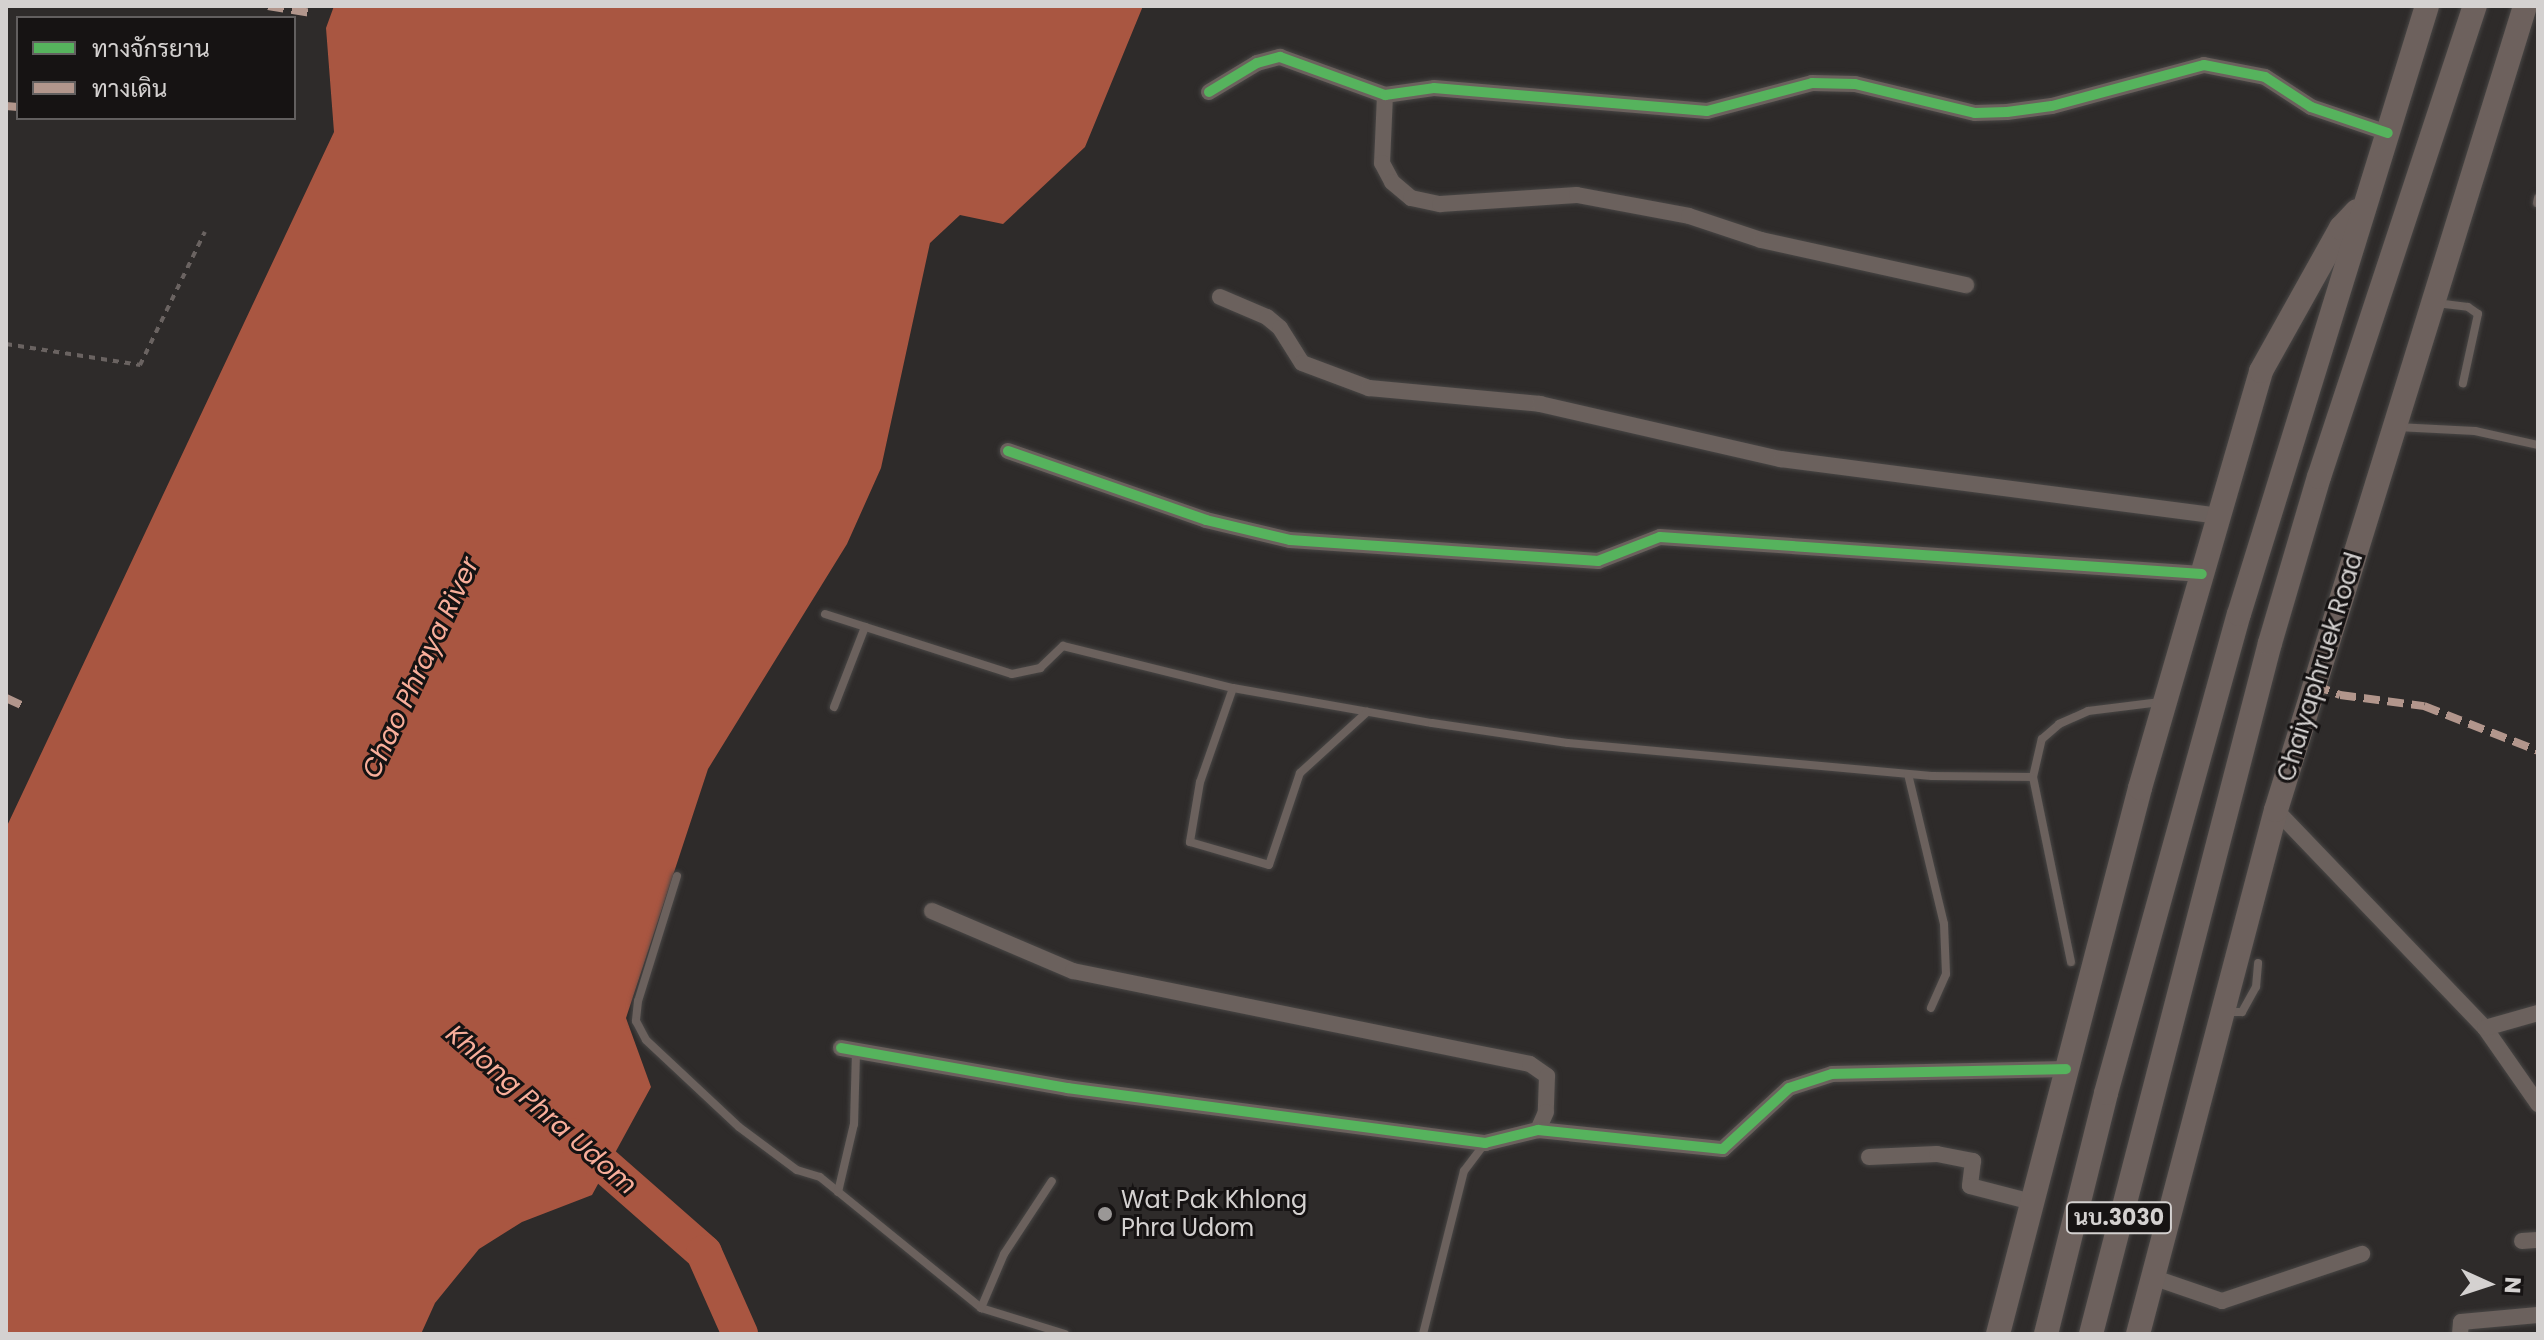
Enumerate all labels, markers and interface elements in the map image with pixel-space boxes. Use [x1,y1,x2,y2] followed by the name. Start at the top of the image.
[16,16,296,120] legend
[92,32,210,65] text: ทางจักรยาน
[92,72,167,105] text: ทางเดิน
[2271,549,2369,785] street label: Chaiyaphruek Road
[356,553,486,783] water label: Chao Phraya River
[439,1019,643,1201] water label: Khlong Phra Udom
[1121,1186,1307,1242] place label: Wat Pak Khlong Phra Udom
[2065,1200,2173,1236] road number: นบ.3030
[1096,1205,1114,1223] marker: Wat Pak Khlong Phra Udom
[2448,1244,2528,1324] north arrow
[2497,1276,2528,1294] text: N

